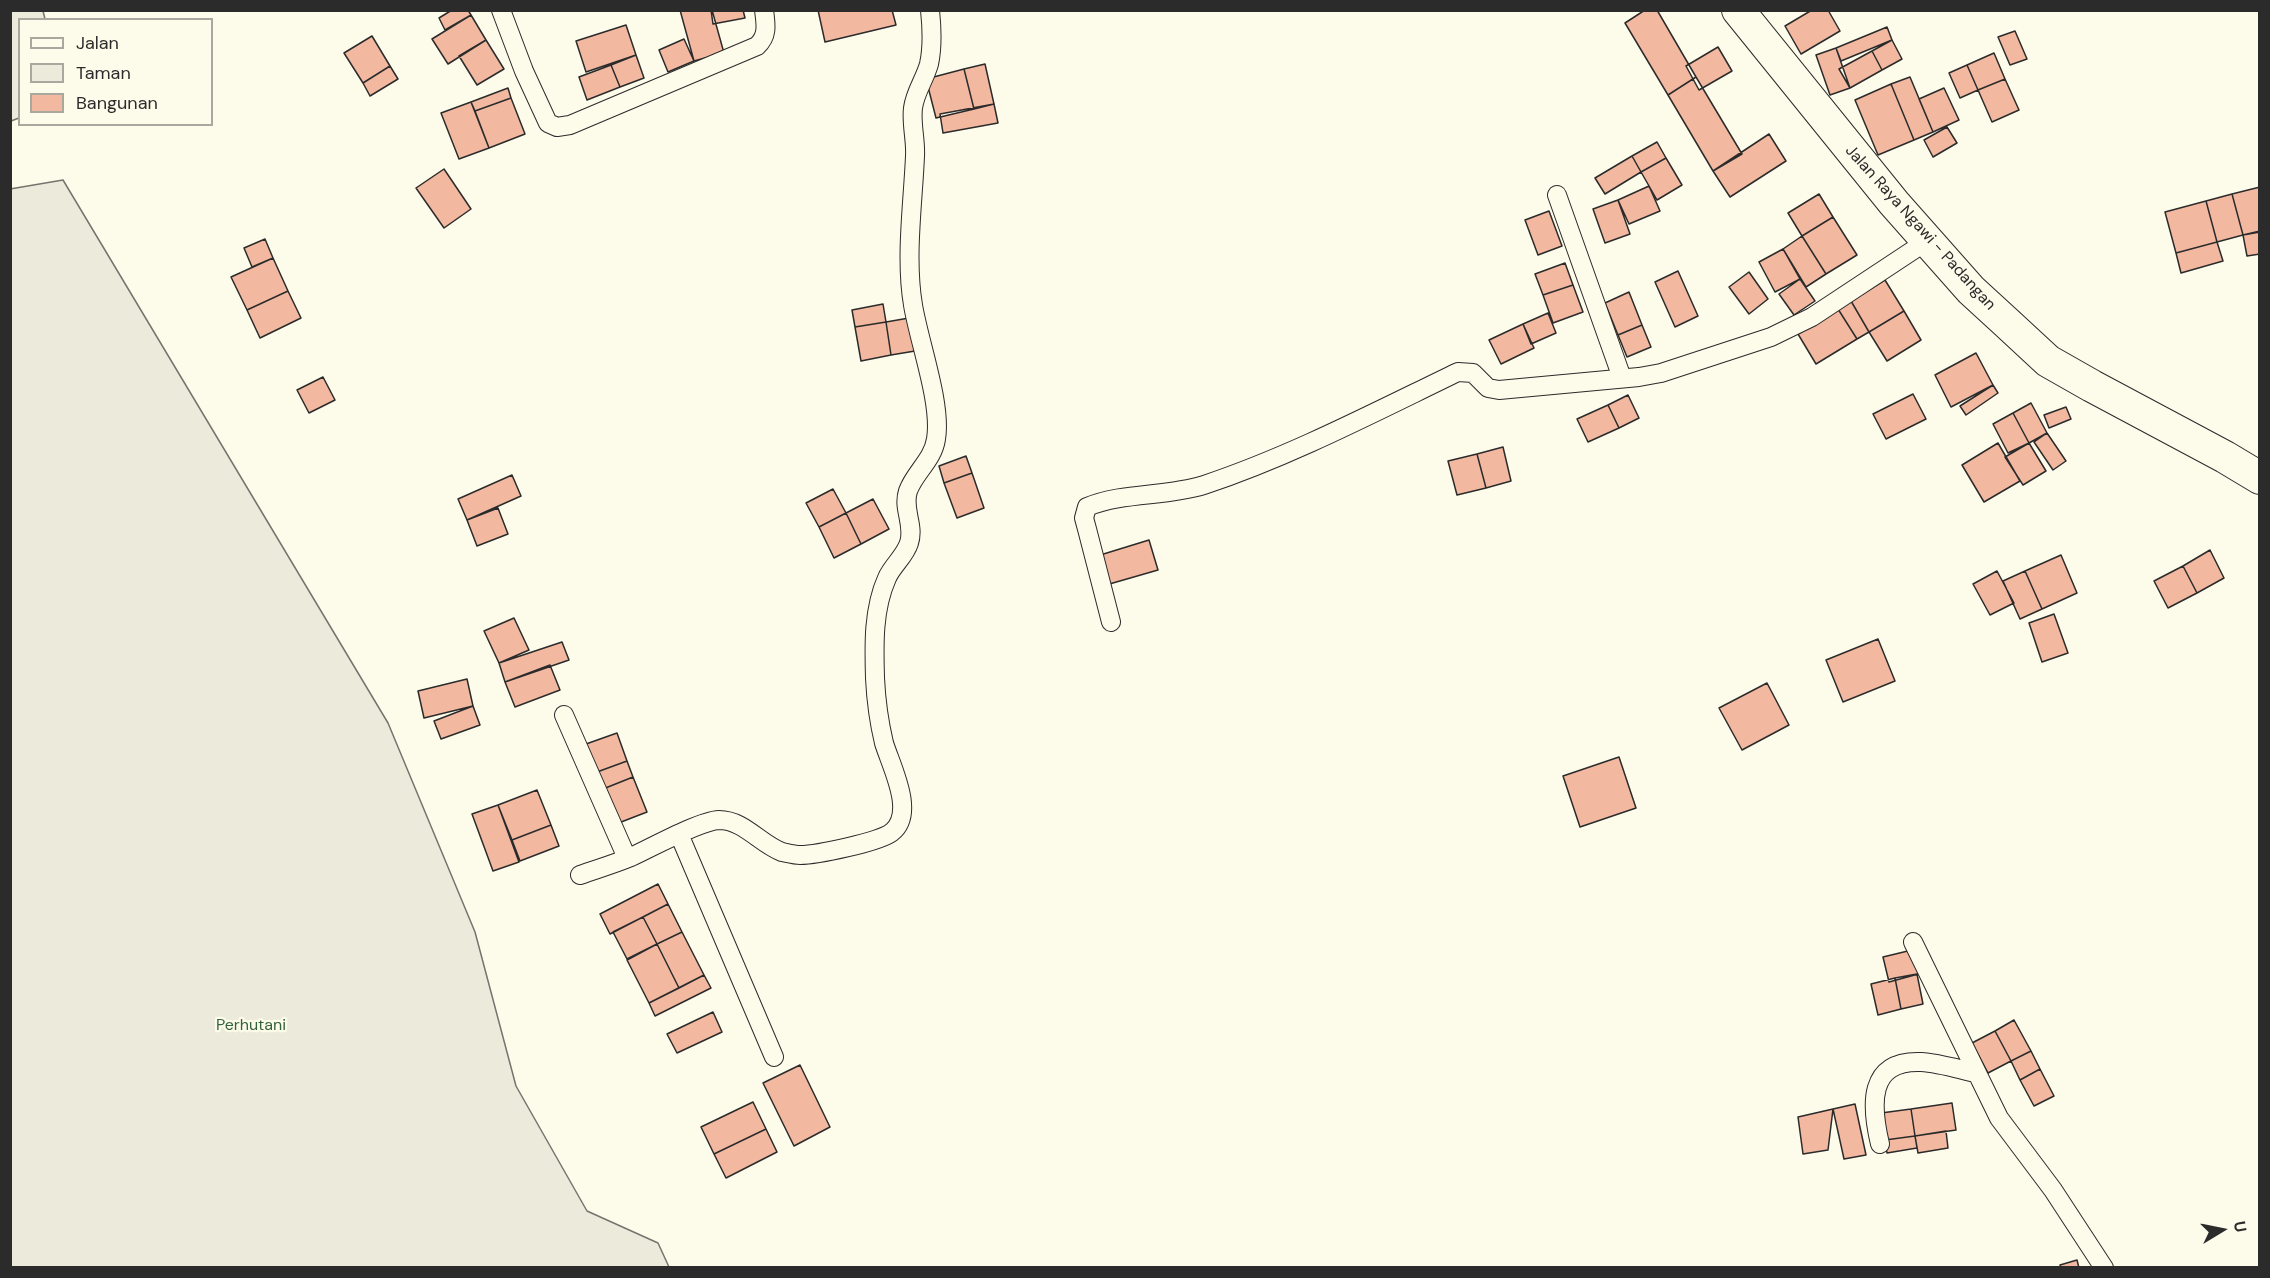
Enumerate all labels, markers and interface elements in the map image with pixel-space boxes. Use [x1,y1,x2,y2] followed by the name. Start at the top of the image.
[18,18,213,126] legend
[76,31,119,55] text: Jalan
[76,61,131,85] text: Taman
[76,91,158,115] text: Bangunan
[1841,141,1999,315] street label: Jalan Raya Ngawi - Padangan
[216,1016,286,1036] park label: Perhutani
[2192,1200,2252,1260] north arrow
[2229,1220,2252,1234] text: U

